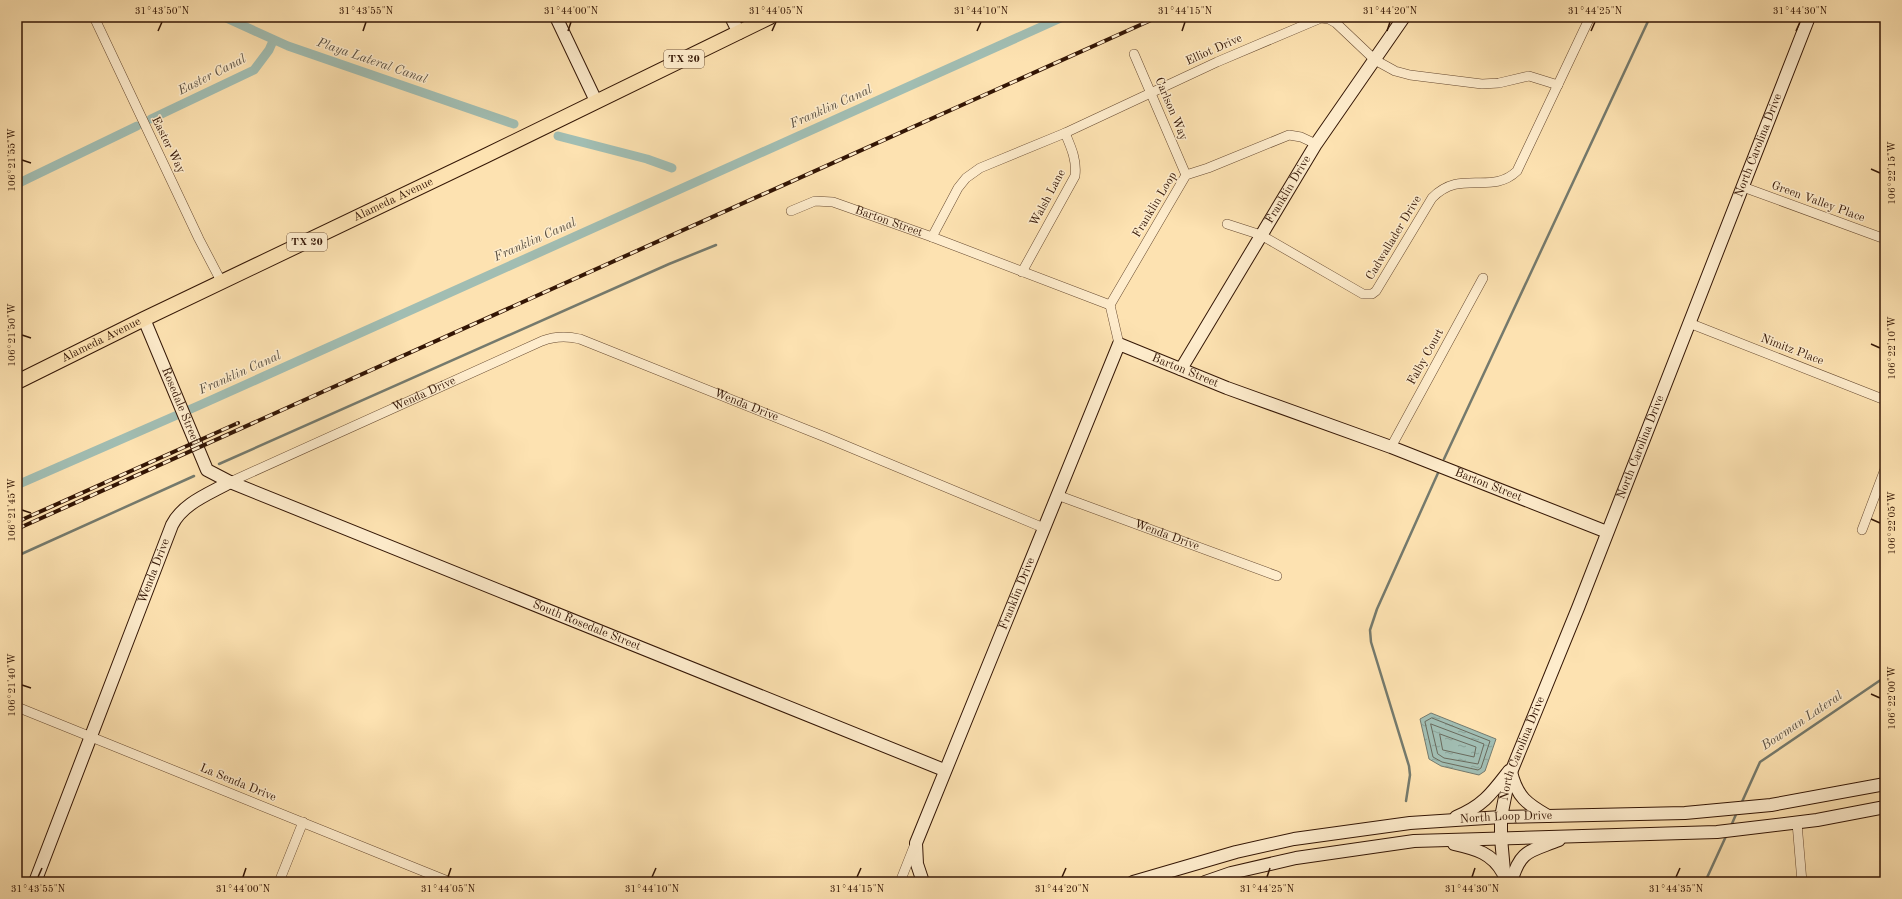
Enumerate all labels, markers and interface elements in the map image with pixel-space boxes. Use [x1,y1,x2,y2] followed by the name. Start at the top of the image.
[135,6,190,16] text: 31°43'50"N
[339,6,394,16] text: 31°43'55"N
[544,6,599,16] text: 31°44'00"N
[749,6,804,16] text: 31°44'05"N
[954,6,1009,16] text: 31°44'10"N
[1158,6,1213,16] text: 31°44'15"N
[1363,6,1418,16] text: 31°44'20"N
[1568,6,1623,16] text: 31°44'25"N
[1773,6,1828,16] text: 31°44'30"N
[1184,32,1244,68] street label: Elliot Drive
[314,36,429,86] water label: Playa Lateral Canal
[664,50,704,68] road number: TX 20
[175,52,248,98] water label: Easter Canal
[1152,76,1190,143] street label: Carlson Way
[787,83,874,131] water label: Franklin Canal
[1733,92,1785,199] street label: North Carolina Drive
[149,115,187,176] street label: Easter Way
[7,128,17,192] text: 106°21'55"W
[1887,141,1897,205] text: 106°22'15"W
[1264,153,1314,226] street label: Franklin Drive
[1028,167,1068,228] street label: Walsh Lane
[1131,170,1179,240] street label: Franklin Loop
[351,175,436,224] street label: Alameda Avenue
[1770,180,1867,225] street label: Green Valley Place
[1364,193,1424,282] street label: Cadwallader Drive
[853,204,924,239] street label: Barton Street
[491,216,578,264] water label: Franklin Canal
[287,233,327,251] road number: TX 20
[7,303,17,367] text: 106°21'50"W
[59,315,143,365] street label: Alameda Avenue
[1887,316,1897,380] text: 106°22'10"W
[1406,327,1446,387] street label: Falby Court
[1759,333,1825,368] street label: Nimitz Place
[196,349,283,397] water label: Franklin Canal
[1150,352,1220,390] street label: Barton Street
[159,366,201,446] street label: Rosedale Street
[391,375,458,414] street label: Wenda Drive
[712,387,780,424] street label: Wenda Drive
[1615,393,1667,501] street label: North Carolina Drive
[1453,467,1523,504] street label: Barton Street
[7,478,17,542] text: 106°21'45"W
[1887,491,1897,555] text: 106°22'05"W
[1133,518,1201,553] street label: Wenda Drive
[136,537,172,605] street label: Wenda Drive
[997,555,1038,632] street label: Franklin Drive
[531,599,642,653] street label: South Rosedale Street
[7,653,17,717] text: 106°21'40"W
[1887,666,1897,730] text: 106°22'00"W
[1758,689,1845,753] water label: Bowman Lateral
[1498,695,1547,802] street label: North Carolina Drive
[198,762,278,804] street label: La Senda Drive
[1459,810,1553,826] street label: North Loop Drive
[11,884,66,894] text: 31°43'55"N
[216,884,271,894] text: 31°44'00"N
[421,884,476,894] text: 31°44'05"N
[625,884,680,894] text: 31°44'10"N
[830,884,885,894] text: 31°44'15"N
[1035,884,1090,894] text: 31°44'20"N
[1240,884,1295,894] text: 31°44'25"N
[1445,884,1500,894] text: 31°44'30"N
[1649,884,1704,894] text: 31°44'35"N

